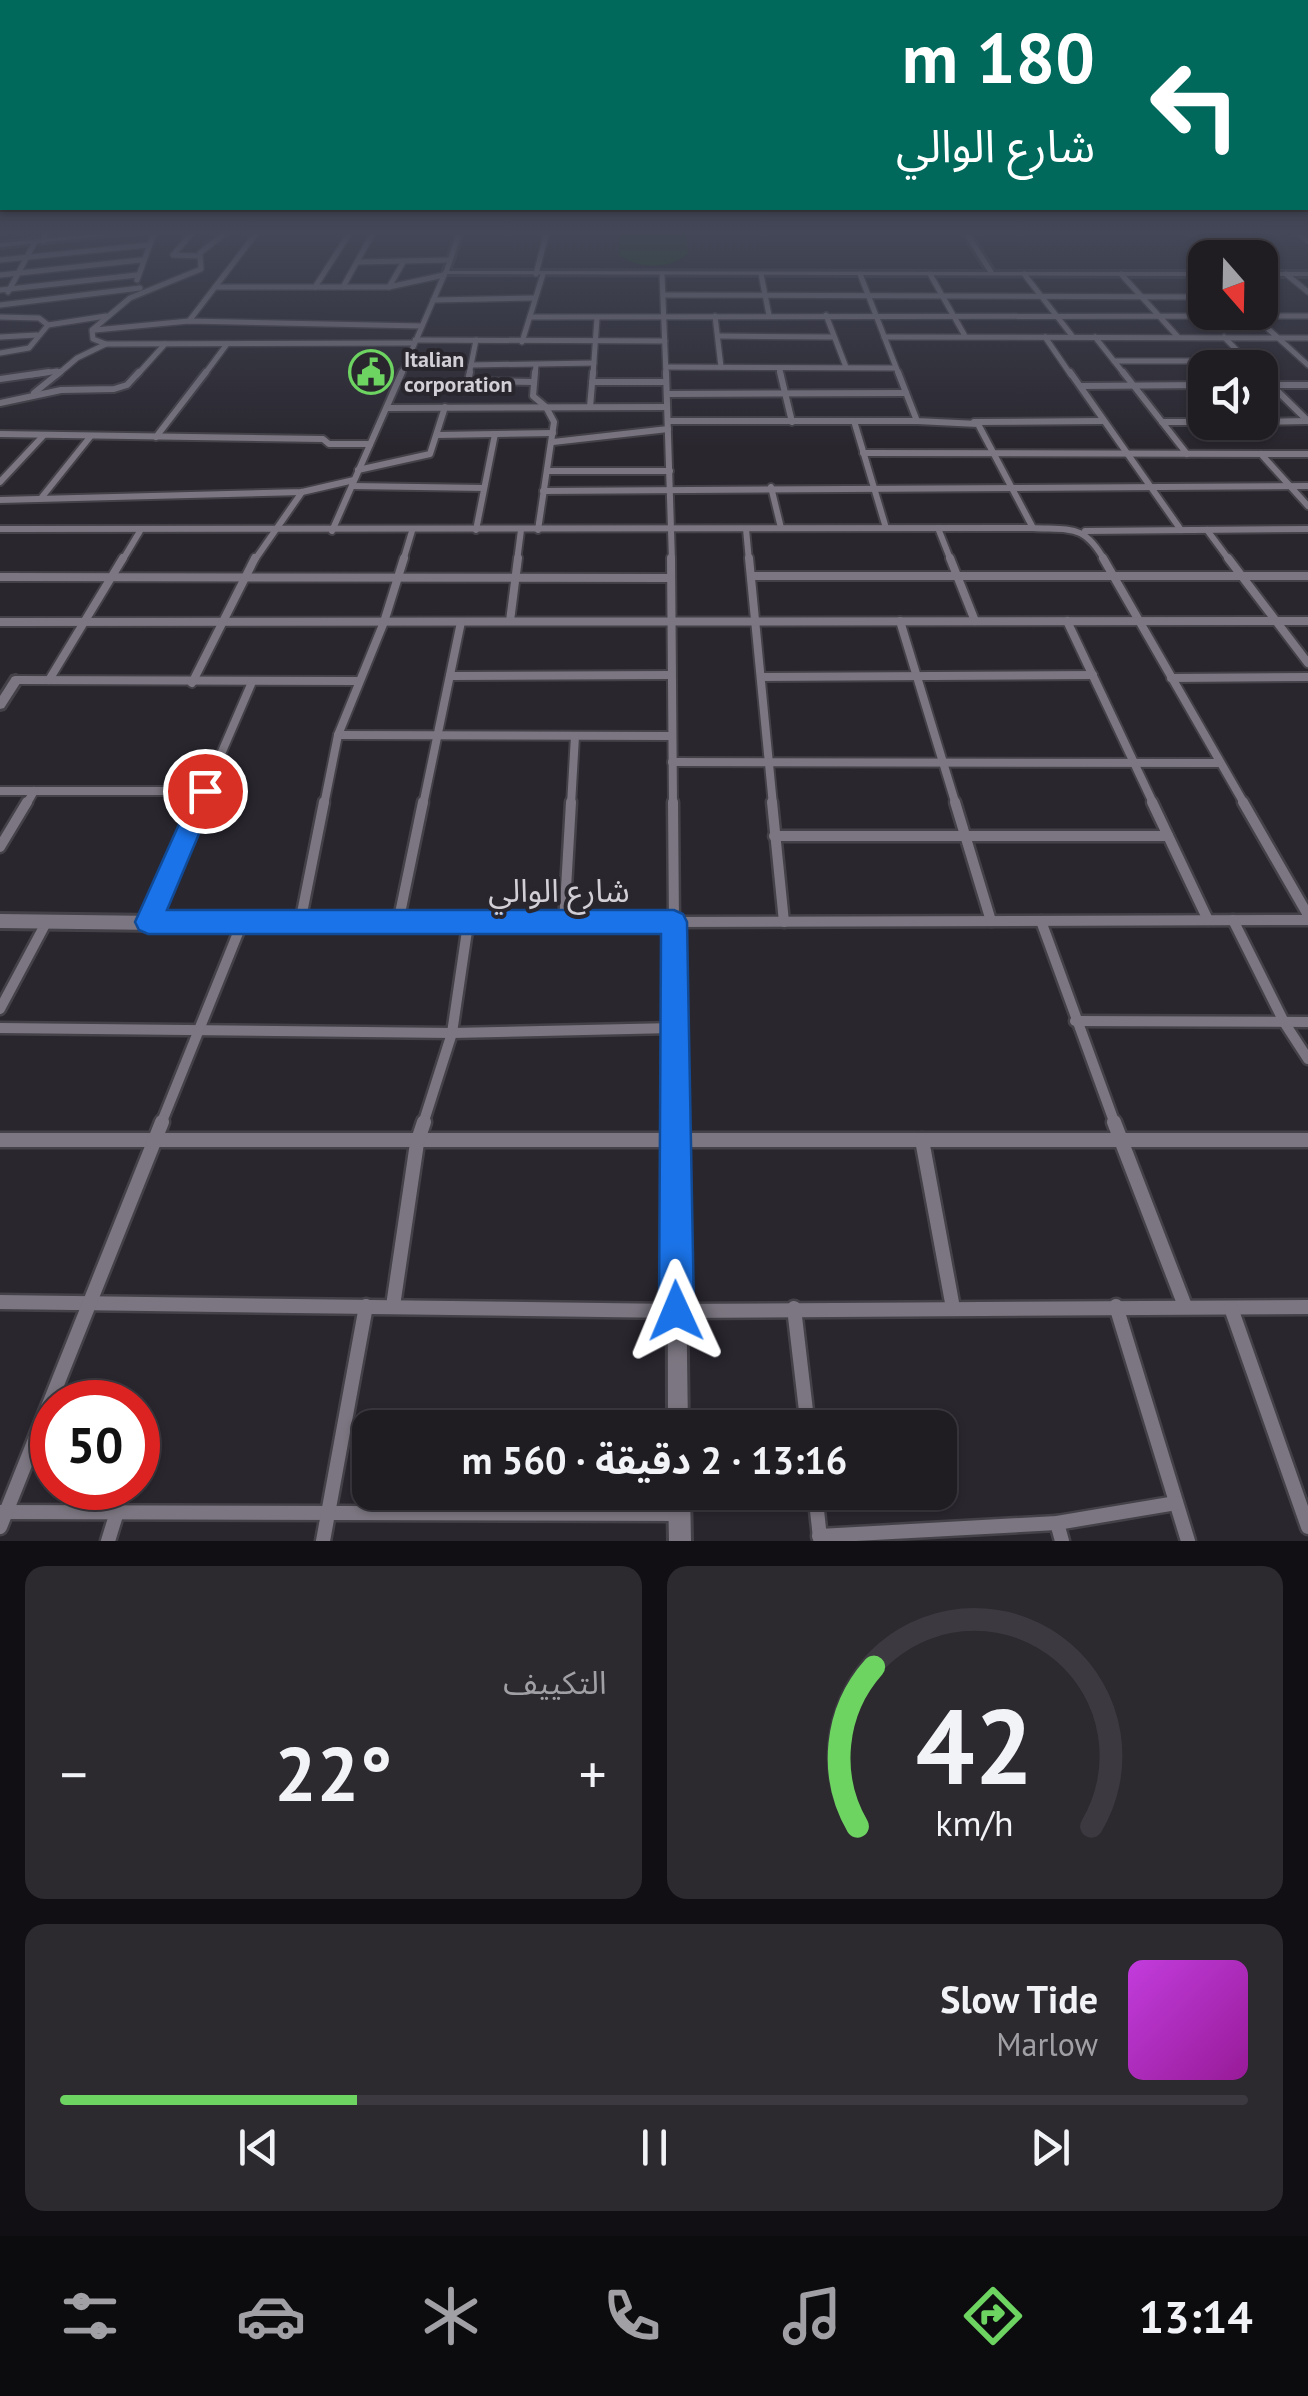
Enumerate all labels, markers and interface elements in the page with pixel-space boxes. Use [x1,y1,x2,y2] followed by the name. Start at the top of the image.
[902,12,1095,102] text: 180 m
[1130,40,1260,170] icon: left
[896,116,1095,174] text: شارع الوالي
[1188,240,1278,330] north arrow
[1188,240,1278,440] map controls
[404,345,512,398] place label: Italian corporation
[348,349,394,395] public building icon: Italian corporation
[1188,350,1278,440] button: sound
[163,749,248,834] pin
[178,764,233,819] icon: arrive
[488,869,630,915] street label: شارع الوالي
[624,1259,728,1363] position arrow
[30,1380,160,1510] speed limit sign: 50
[462,1435,847,1484] text: 13:16 · 2 دقيقة · 560 m
[503,1661,607,1703] text: التكييف
[916,1678,1034,1813] text: 42
[274,1725,392,1822] text: 22°
[60,1738,88,1809] text: −
[579,1738,606,1809] text: +
[936,1800,1014,1846] text: km/h
[940,1974,1098,2023] text: Slow Tide
[996,2023,1098,2065] text: Marlow
[231,2120,286,2175] icon: previous
[627,2120,682,2175] icon: pause
[1023,2120,1078,2175] icon: next
[55,2281,125,2351] icon: filters
[236,2281,306,2351] icon: car
[416,2281,486,2351] icon: climate
[597,2281,667,2351] icon: phone
[777,2281,847,2351] icon: music
[958,2281,1028,2351] icon: directions
[1139,2287,1253,2345] text: 13:14

